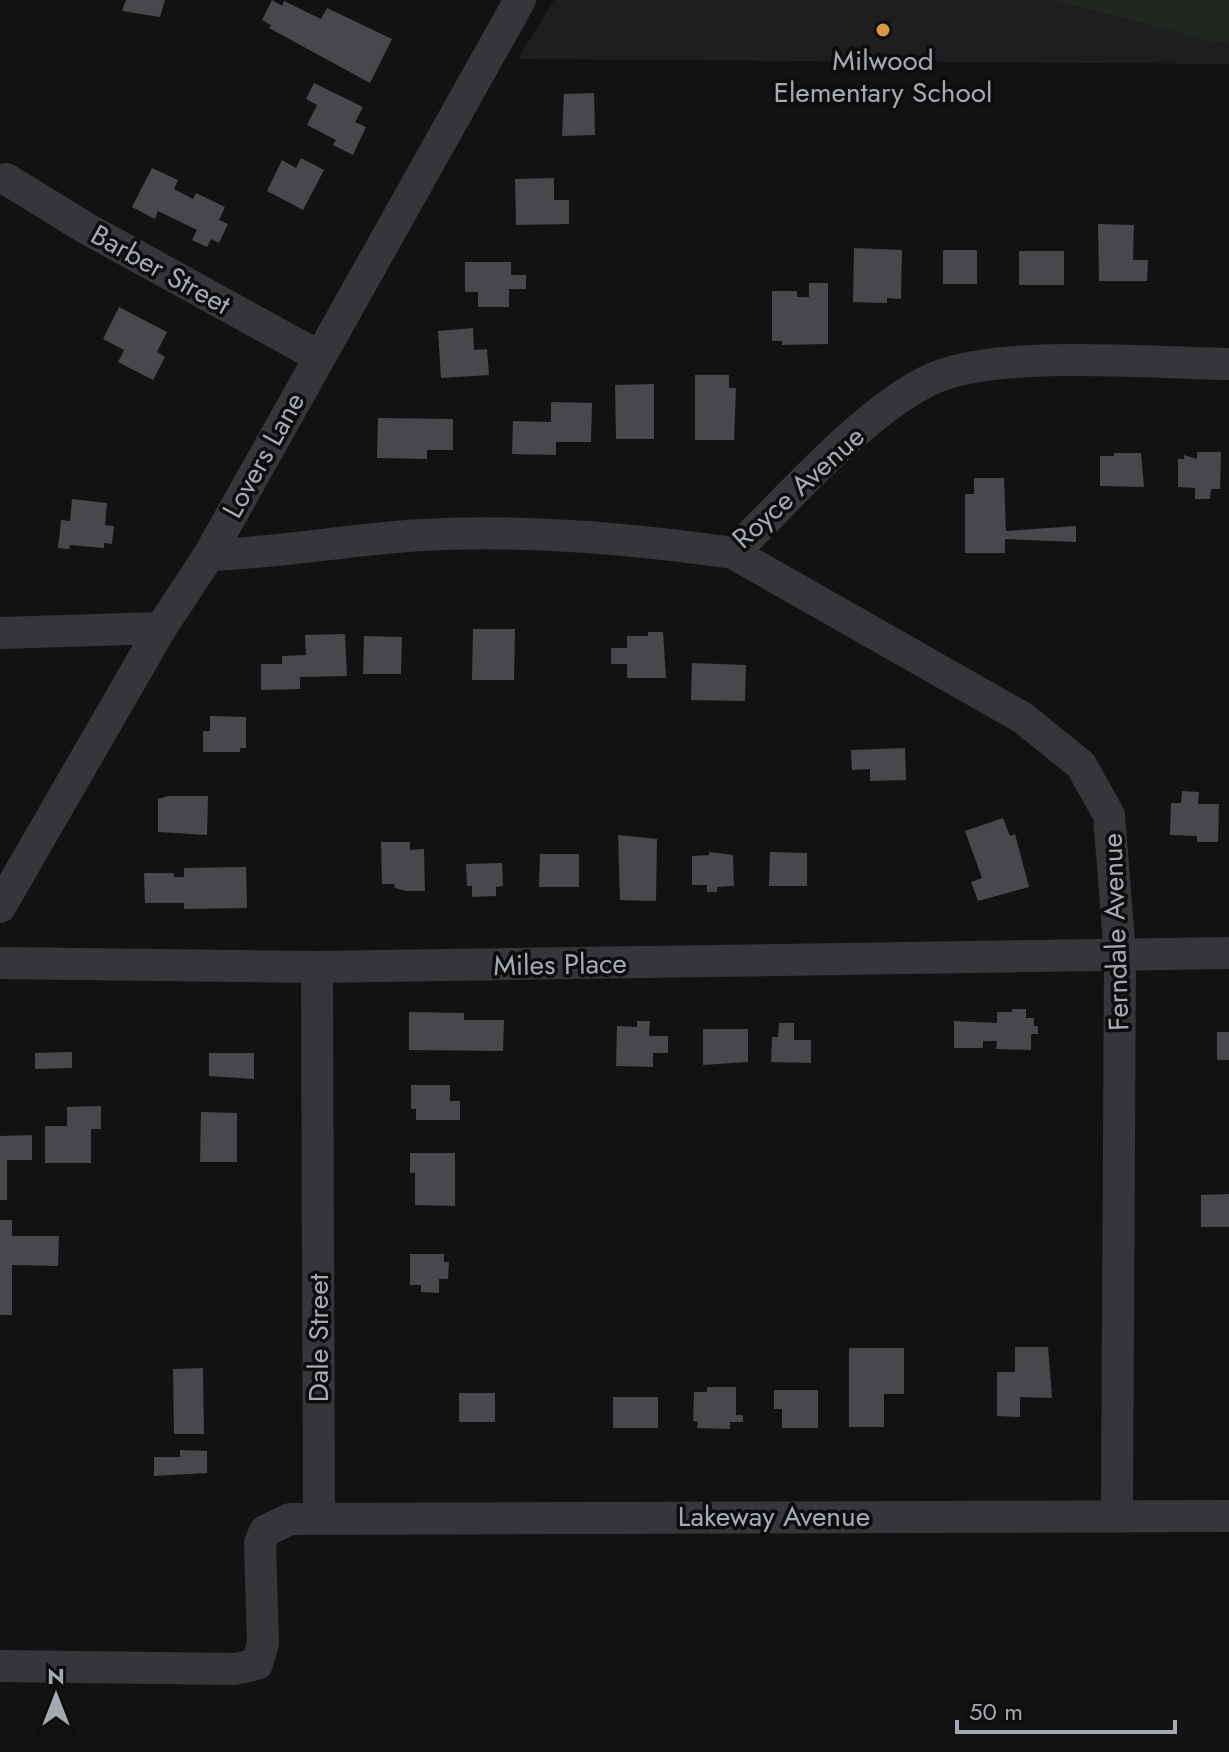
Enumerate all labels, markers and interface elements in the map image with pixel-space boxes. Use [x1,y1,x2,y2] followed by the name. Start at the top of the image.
[874,21,892,39] marker: Milwood Elementary School
[773,40,993,113] place label: Milwood Elementary School
[84,214,238,325] street label: Barber Street
[212,385,315,526] street label: Lovers Lane
[723,417,874,558] street label: Royce Avenue
[1092,832,1139,1032] street label: Ferndale Avenue
[493,943,627,986] street label: Miles Place
[298,1273,339,1402] street label: Dale Street
[678,1496,870,1537] street label: Lakeway Avenue
[16,1656,96,1736] north arrow
[47,1660,65,1692] text: N
[957,1684,1175,1734] scale bar
[969,1694,1023,1729] text: 50 m

